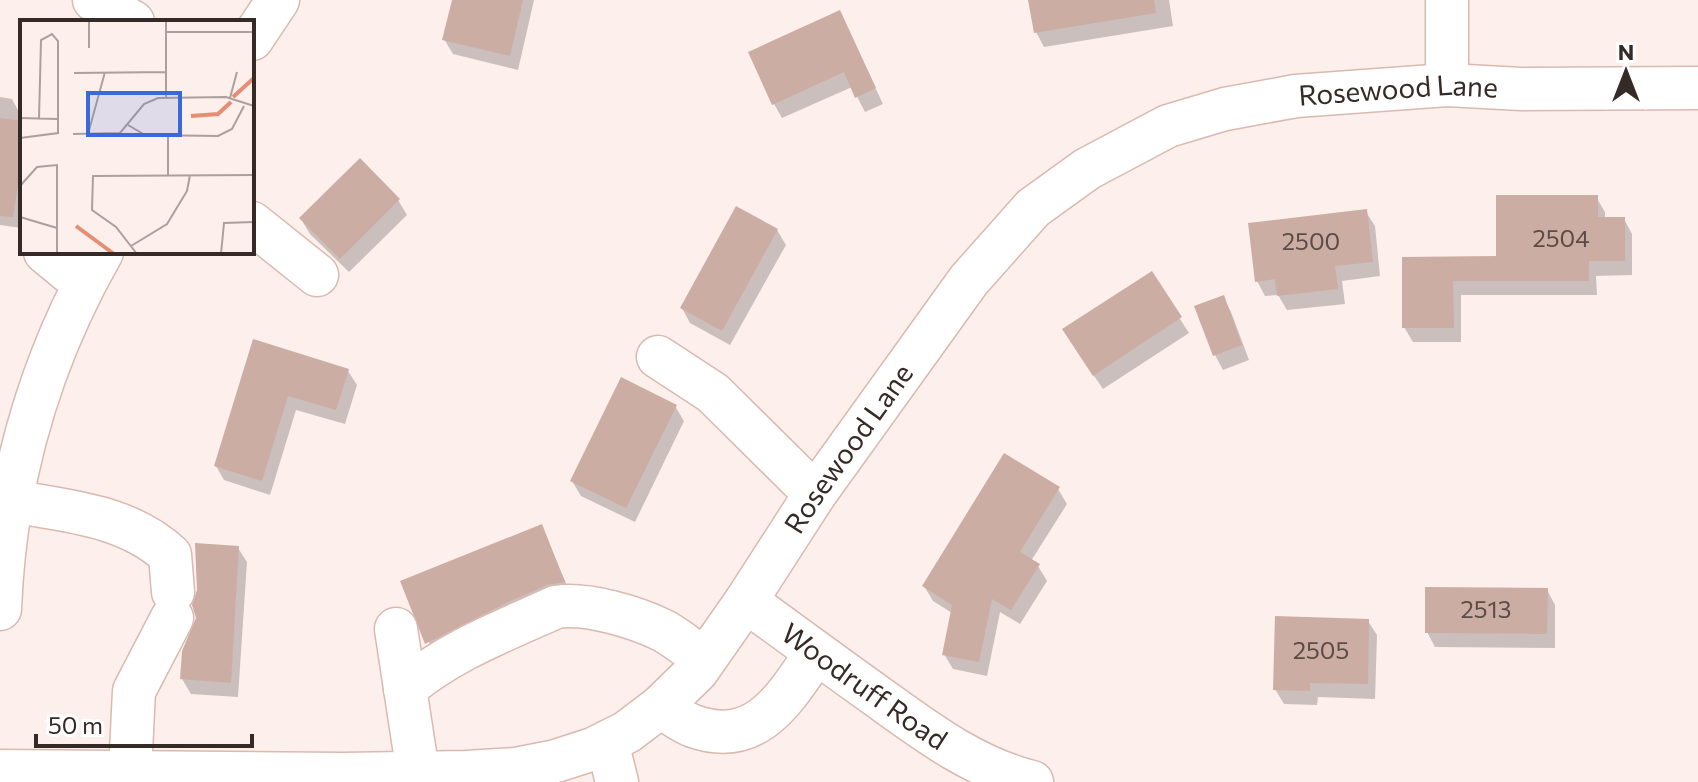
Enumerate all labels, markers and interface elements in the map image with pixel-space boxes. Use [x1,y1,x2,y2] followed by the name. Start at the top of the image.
[20,20,254,254] inset map
[1586,32,1666,112] north arrow
[1618,38,1634,65] text: N
[1297,67,1499,112] street label: Rosewood Lane
[1532,223,1590,252] house number: 2504
[1282,226,1340,255] house number: 2500
[776,357,919,539] street label: Rosewood Lane
[1460,594,1512,623] house number: 2513
[776,615,954,756] street label: Woodruff Road
[1293,635,1349,664] house number: 2505
[36,698,252,748] scale bar
[48,710,103,739] text: 50 m

